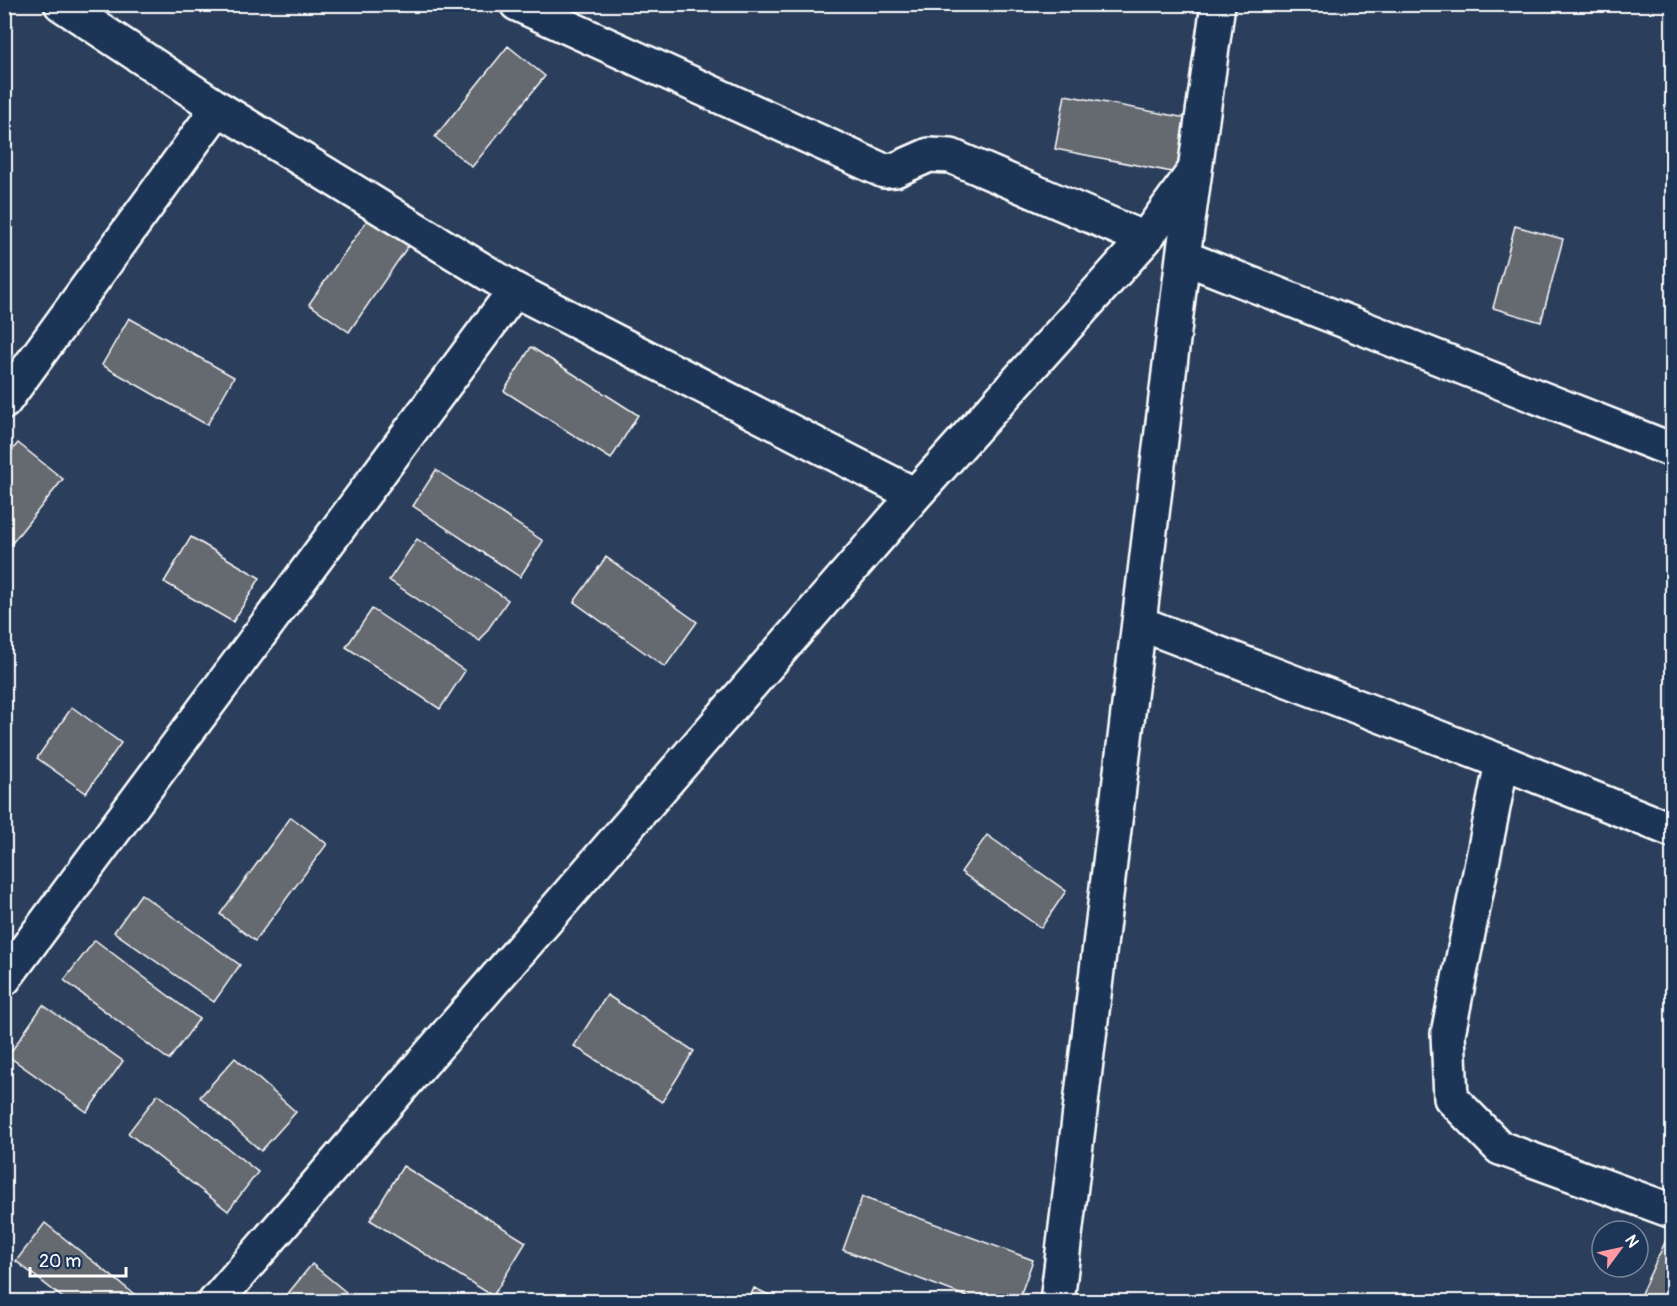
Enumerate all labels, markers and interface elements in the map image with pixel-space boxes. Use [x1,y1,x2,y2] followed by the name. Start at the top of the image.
[1590,1219,1650,1279] north arrow
[1620,1231,1643,1252] text: N
[30,1240,126,1278] scale bar
[39,1250,81,1273] text: 20 m

